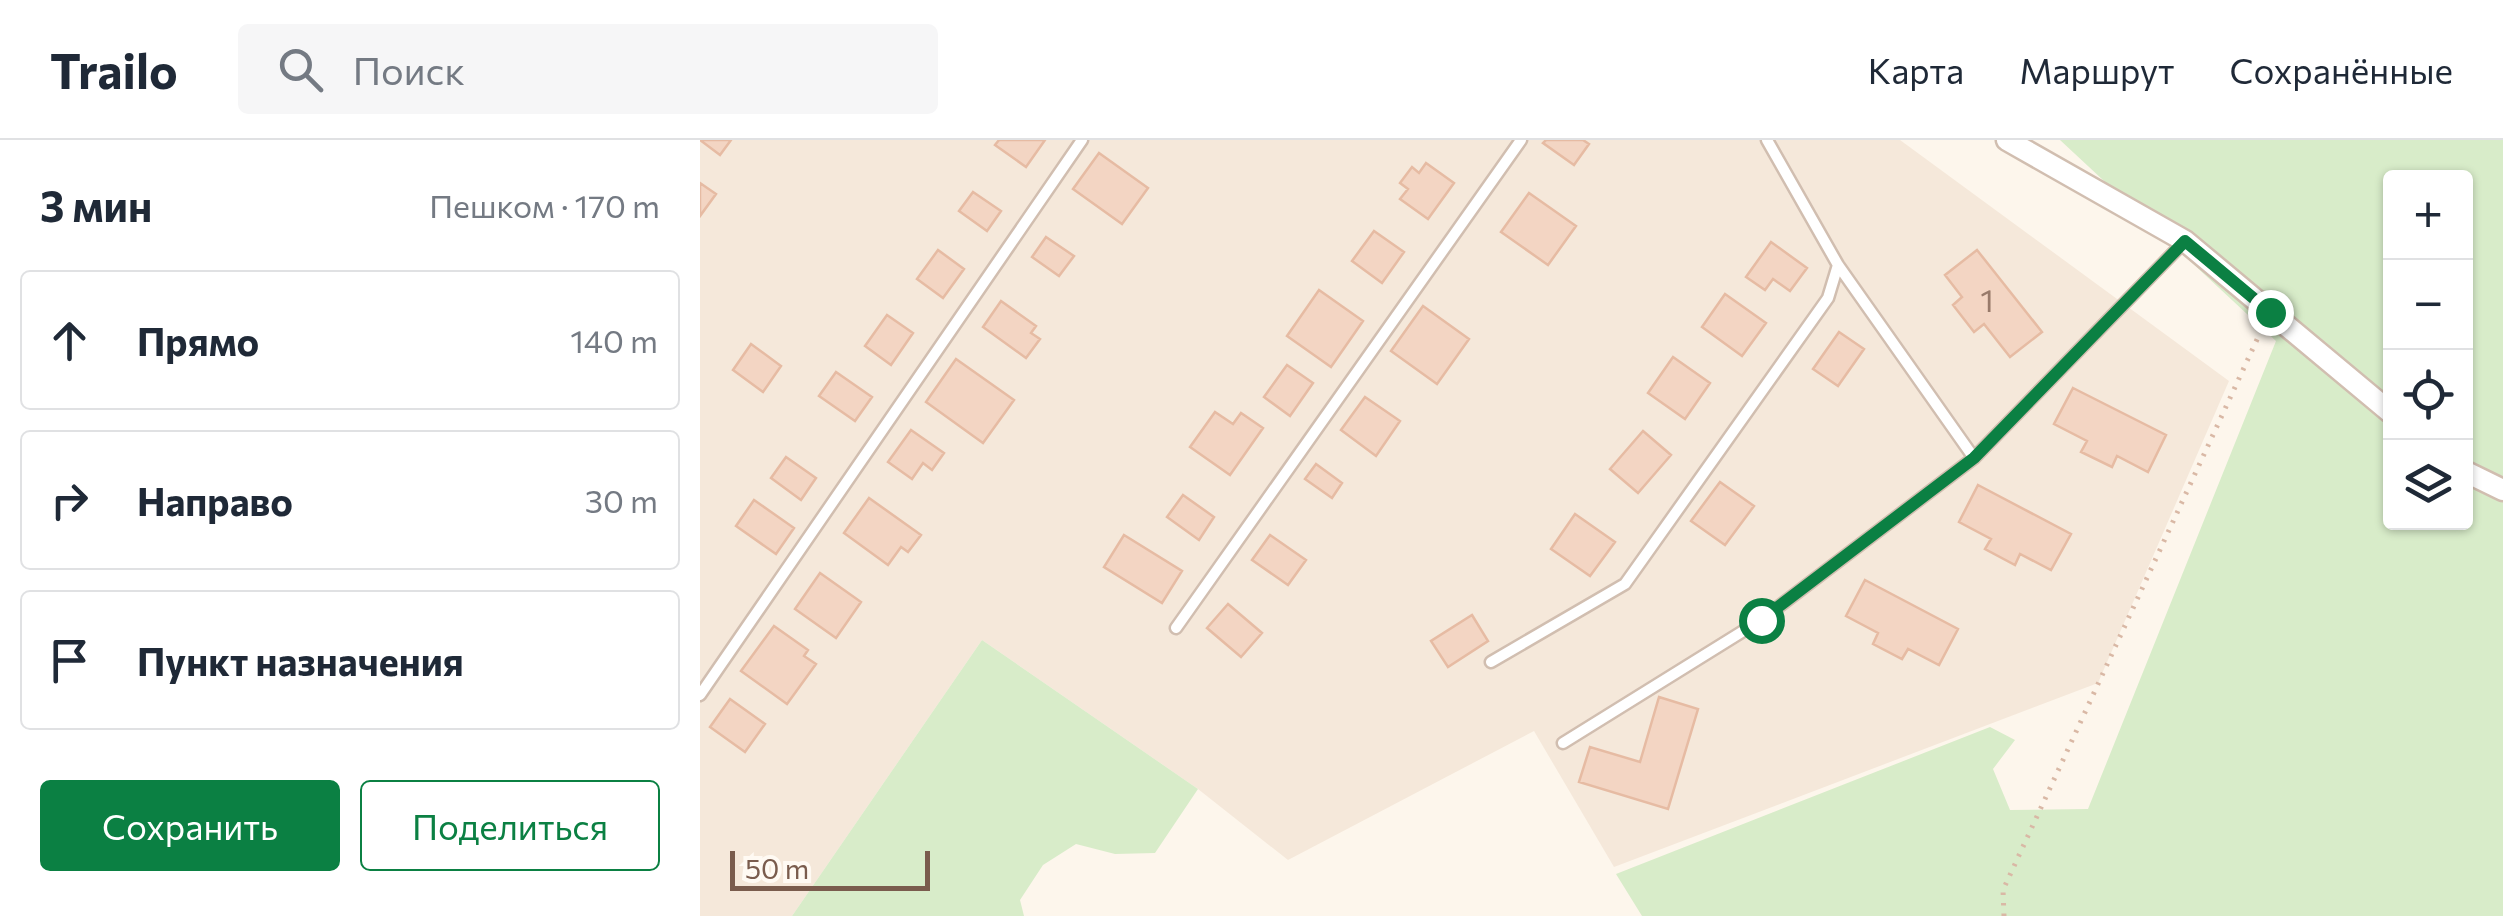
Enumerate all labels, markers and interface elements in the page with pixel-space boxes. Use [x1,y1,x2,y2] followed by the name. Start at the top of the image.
[238,24,938,114] search box
[50,40,178,99] text: Trailo
[273,42,328,97] icon: search
[353,46,465,93] text: Поиск
[1868,48,1964,91] text: Карта
[2019,48,2175,91] text: Маршрут
[2230,48,2453,91] text: Сохранённые
[2383,170,2473,530] map controls
[2383,170,2473,260] button: +
[40,179,152,231] text: 3 мин
[429,185,660,225] text: Пешком · 170 m
[2383,260,2473,350] button: −
[1980,279,1994,319] house number: 1
[2248,290,2294,336] route end
[42,313,97,368] icon: ahead
[137,317,259,364] text: Прямо
[570,320,658,360] text: 140 m
[2383,350,2473,440] button: locate
[2383,440,2473,530] button: layers
[42,473,97,528] icon: right
[137,477,293,524] text: Направо
[585,480,658,520] text: 30 m
[1739,598,1785,644] route start
[42,633,97,688] icon: arrive
[137,637,464,684] text: Пункт назначения
[40,780,340,871] button: Сохранить
[360,780,660,871] button: Поделиться
[730,846,930,890] scale bar
[745,851,809,885] text: 50 m

